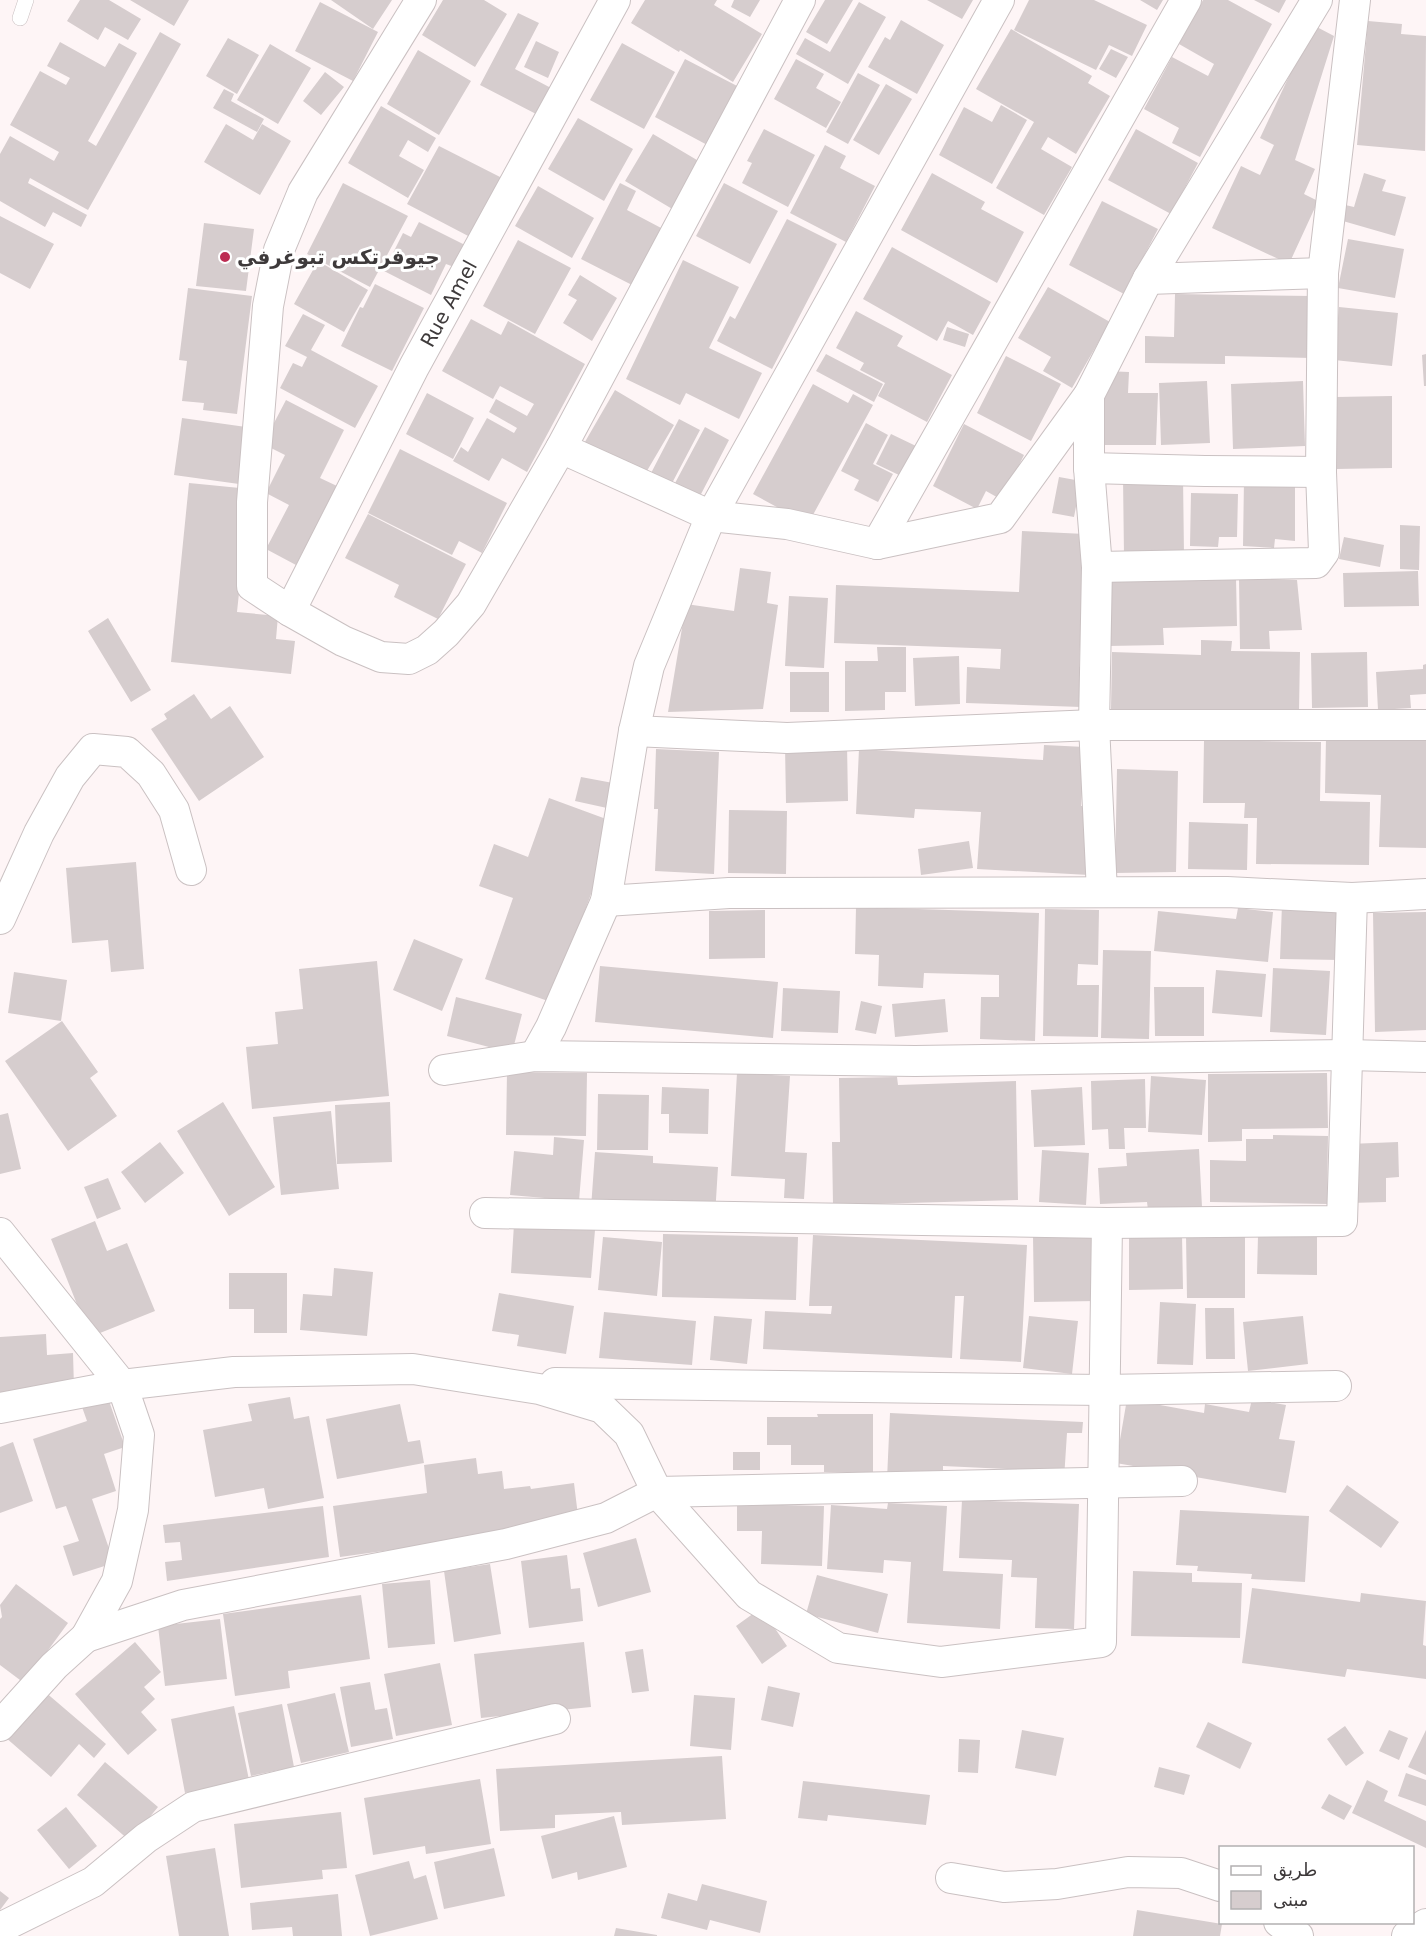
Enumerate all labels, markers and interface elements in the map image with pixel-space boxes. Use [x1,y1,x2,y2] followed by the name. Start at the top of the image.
[237,245,440,270] place label: جيوفرتكس تبوغرفي
[218,250,232,264] marker: جيوفرتكس تبوغرفي
[415,256,482,351] street label: Rue Amel
[1219,1846,1414,1924] legend
[1273,1859,1317,1881] text: طريق
[1273,1889,1309,1910] text: مبنى

